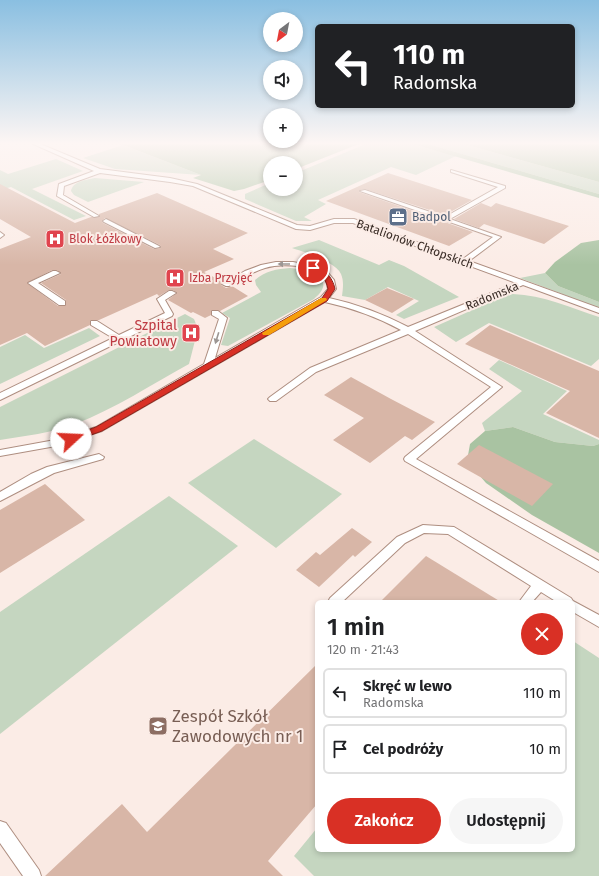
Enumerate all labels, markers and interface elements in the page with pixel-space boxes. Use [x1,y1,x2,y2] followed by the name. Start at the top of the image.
[263,12,303,52] north arrow
[263,12,303,196] map controls
[393,38,465,71] text: 110 m
[327,40,379,92] icon: left
[263,60,303,100] button: sound
[393,72,477,94] text: Radomska
[263,108,303,148] button: +
[263,156,303,196] button: −
[387,206,409,228] office icon: Badpol
[412,210,451,224] place label: Badpol
[355,216,475,272] street label: Batalionów Chłopskich
[44,228,66,250] hospital icon: Blok Łóżkowy
[69,232,142,246] place label: Blok Łóżkowy
[296,251,330,285] pin
[302,257,324,279] icon: arrive
[277,261,290,267] one-way arrow
[164,267,186,289] hospital icon: Izba Przyjęć
[189,271,253,285] place label: Izba Przyjęć
[463,279,521,313] street label: Radomska
[110,317,177,350] place label: Szpital Powiatowy
[180,322,202,344] hospital icon: Szpital Powiatowy
[214,332,220,344] one-way arrow
[50,418,92,460] position arrow
[327,613,385,641] text: 1 min
[521,613,563,655] button: close
[327,642,399,657] text: 120 m · 21:43
[363,677,452,695] text: Skręć w lewo
[329,682,351,704] icon: left
[523,684,561,702] text: 110 m
[363,695,424,710] text: Radomska
[172,706,303,747] place label: Zespół Szkół Zawodowych nr 1
[147,715,169,737] school or university icon: Zespół Szkół Zawodowych nr 1
[329,738,351,760] icon: arrive
[363,740,443,758] text: Cel podróży
[529,740,561,758] text: 10 m
[327,798,441,844] button: Zakończ
[449,798,563,844] button: Udostępnij

